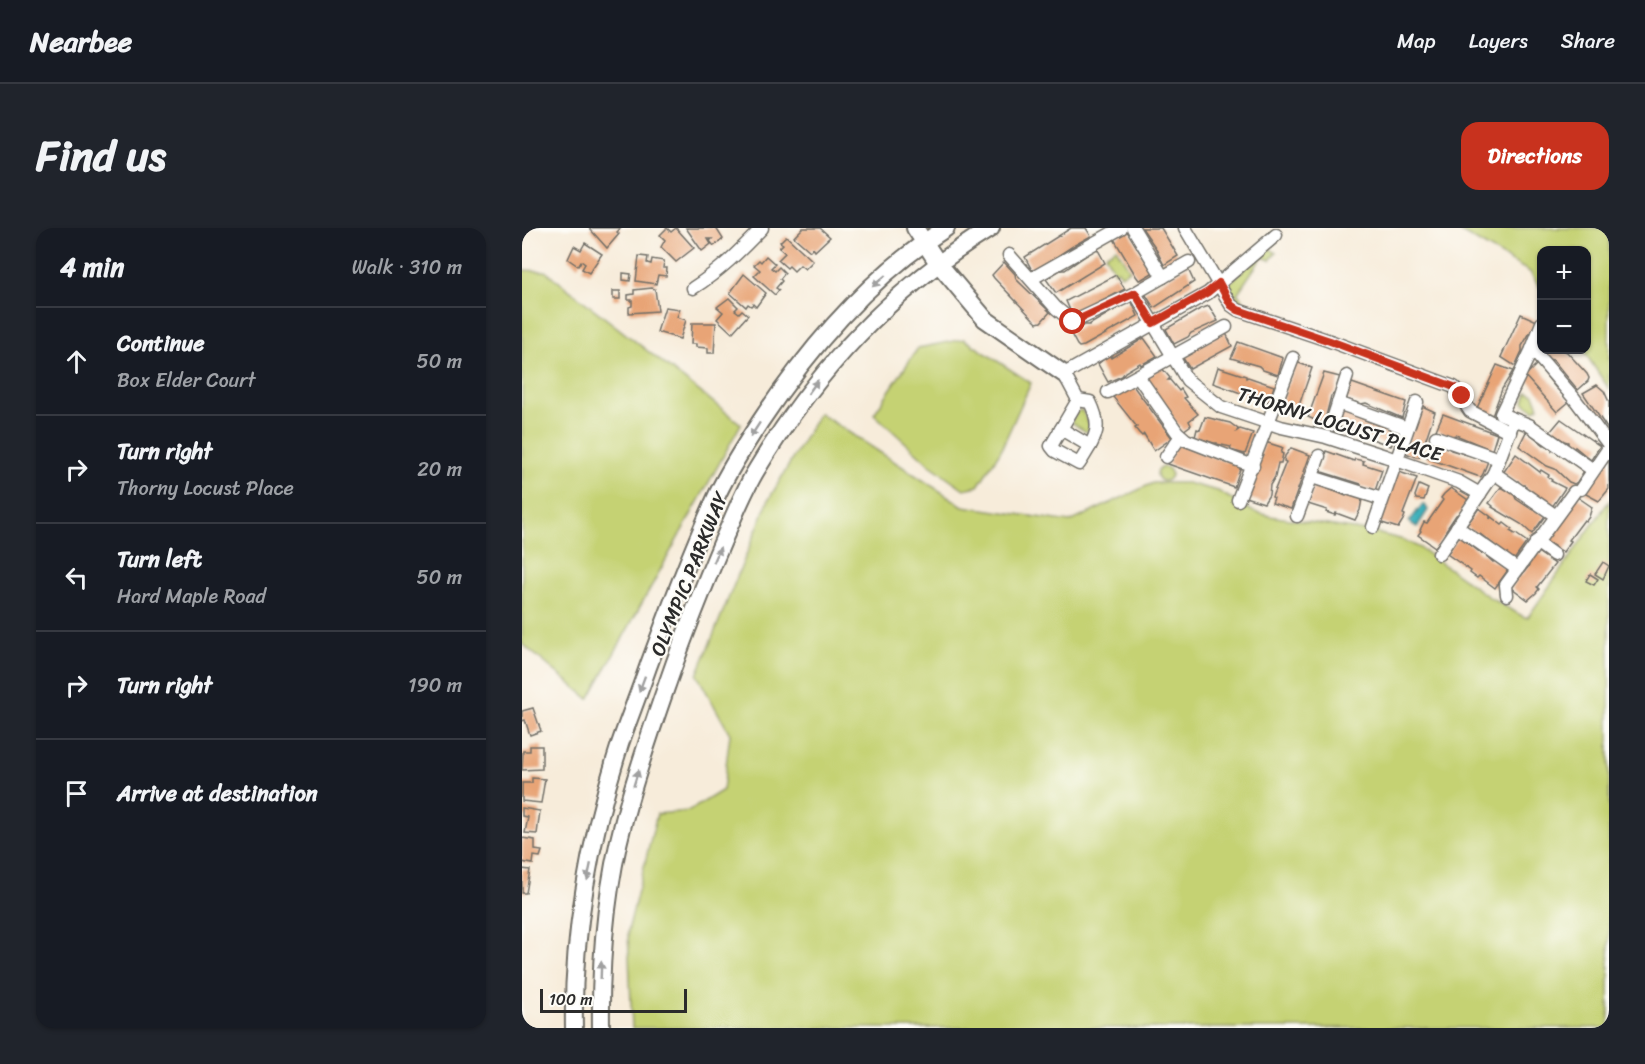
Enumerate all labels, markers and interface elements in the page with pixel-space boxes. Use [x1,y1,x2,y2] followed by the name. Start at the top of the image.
[30,17,132,66] text: Nearbee
[1397,22,1436,60] text: Map
[1469,22,1528,60] text: Layers
[1561,22,1615,60] text: Share
[36,119,166,193] text: Find us
[1461,122,1609,190] button: Directions
[60,244,124,290] text: 4 min
[1537,246,1591,354] map controls
[1537,246,1591,300] button: +
[352,250,462,285] text: Walk · 310 m
[872,274,887,287] one-way arrow
[1537,300,1591,354] button: −
[1059,308,1085,334] route start
[117,324,205,363] text: Continue
[417,344,462,379] text: 50 m
[60,345,93,378] icon: ahead
[117,363,256,398] text: Box Elder Court
[1233,377,1449,473] street label: THORNY LOCUST PLACE
[807,379,819,395] one-way arrow
[1448,382,1474,408] route end
[749,422,760,438] one-way arrow
[117,432,212,471] text: Turn right
[417,452,462,487] text: 20 m
[60,453,93,486] icon: right
[117,471,294,506] text: Thorny Locust Place
[641,485,739,662] street label: OLYMPIC PARKWAY
[117,540,202,579] text: Turn left
[712,546,722,564] one-way arrow
[417,560,462,595] text: 50 m
[60,561,93,594] icon: left
[117,579,266,614] text: Hard Maple Road
[117,666,212,705] text: Turn right
[408,668,462,703] text: 190 m
[60,669,93,702] icon: right
[637,675,647,693] one-way arrow
[632,769,641,787] one-way arrow
[117,774,318,813] text: Arrive at destination
[60,777,93,810] icon: arrive
[584,862,593,881] one-way arrow
[597,960,606,979] one-way arrow
[549,985,593,1014] text: 100 m
[540,986,687,1014] scale bar

